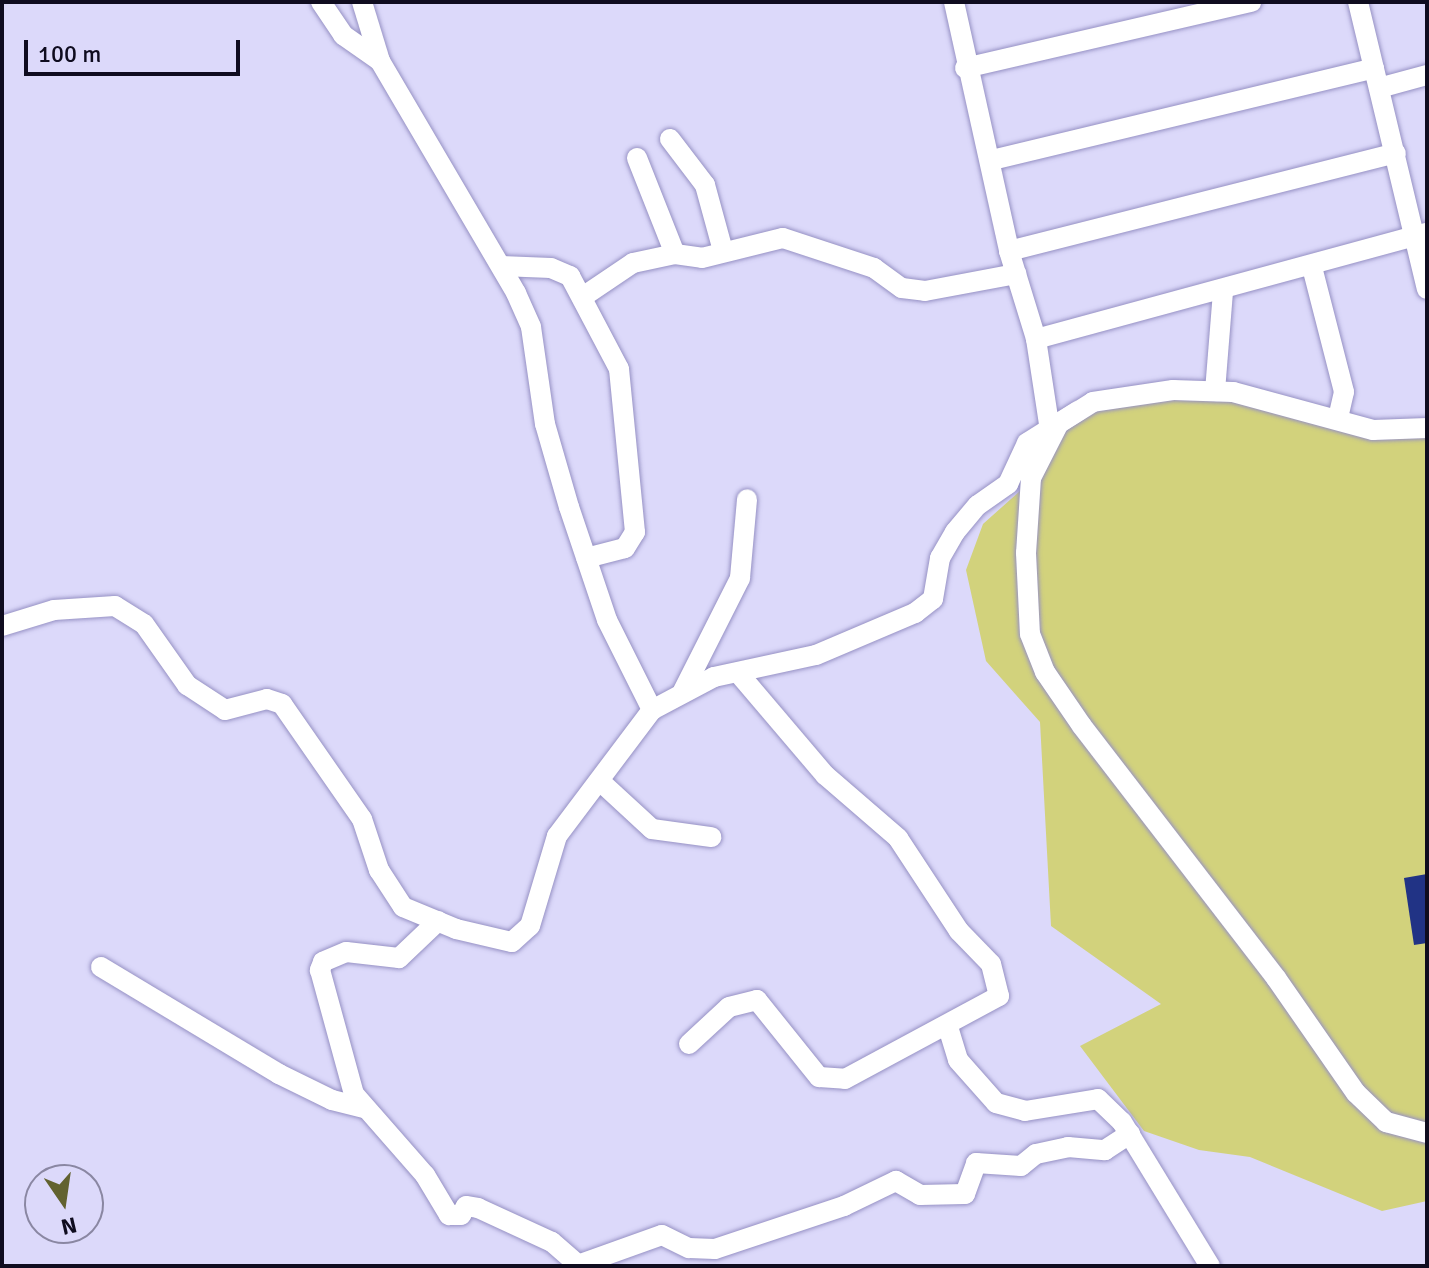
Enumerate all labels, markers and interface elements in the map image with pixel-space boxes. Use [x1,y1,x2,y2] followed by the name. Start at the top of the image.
[28,24,244,74] scale bar
[38,39,101,69] text: 100 m
[24,1164,104,1244] north arrow
[59,1211,80,1241] text: N

